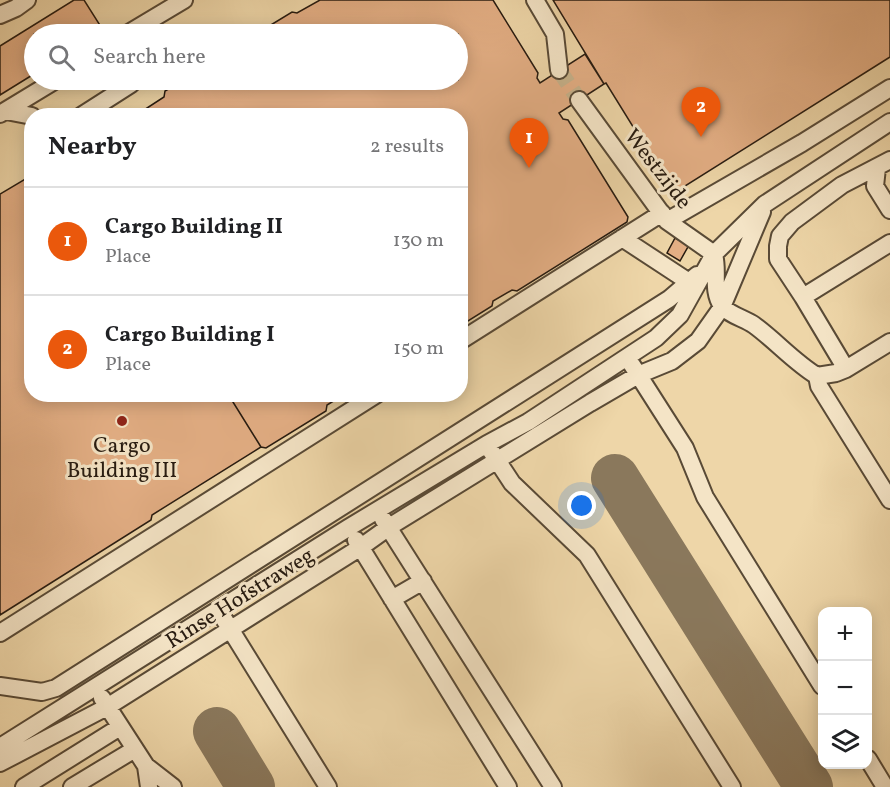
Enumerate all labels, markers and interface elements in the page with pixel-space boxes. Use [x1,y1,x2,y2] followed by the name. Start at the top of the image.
[24,24,468,90] search box
[45,41,78,74] icon: search
[93,42,206,73] text: Search here
[682,88,720,137] pin: 2
[510,118,548,168] pin: 1
[616,123,698,216] street label: Westzijde
[48,129,137,165] text: Nearby
[370,133,444,161] text: 2 results
[105,212,283,243] text: Cargo Building II
[63,227,72,255] text: 1
[393,227,444,255] text: 130 m
[105,243,151,271] text: Place
[105,320,275,351] text: Cargo Building I
[62,335,73,363] text: 2
[393,335,444,363] text: 150 m
[105,351,151,379] text: Place
[115,414,129,428] marker: Cargo Building III
[67,431,177,487] place label: Cargo Building III
[567,491,596,520] your location
[160,541,321,657] street label: Rinse Hofstraweg
[818,607,872,769] map controls
[818,607,872,661] button: +
[818,661,872,715] button: −
[818,715,872,769] button: layers

